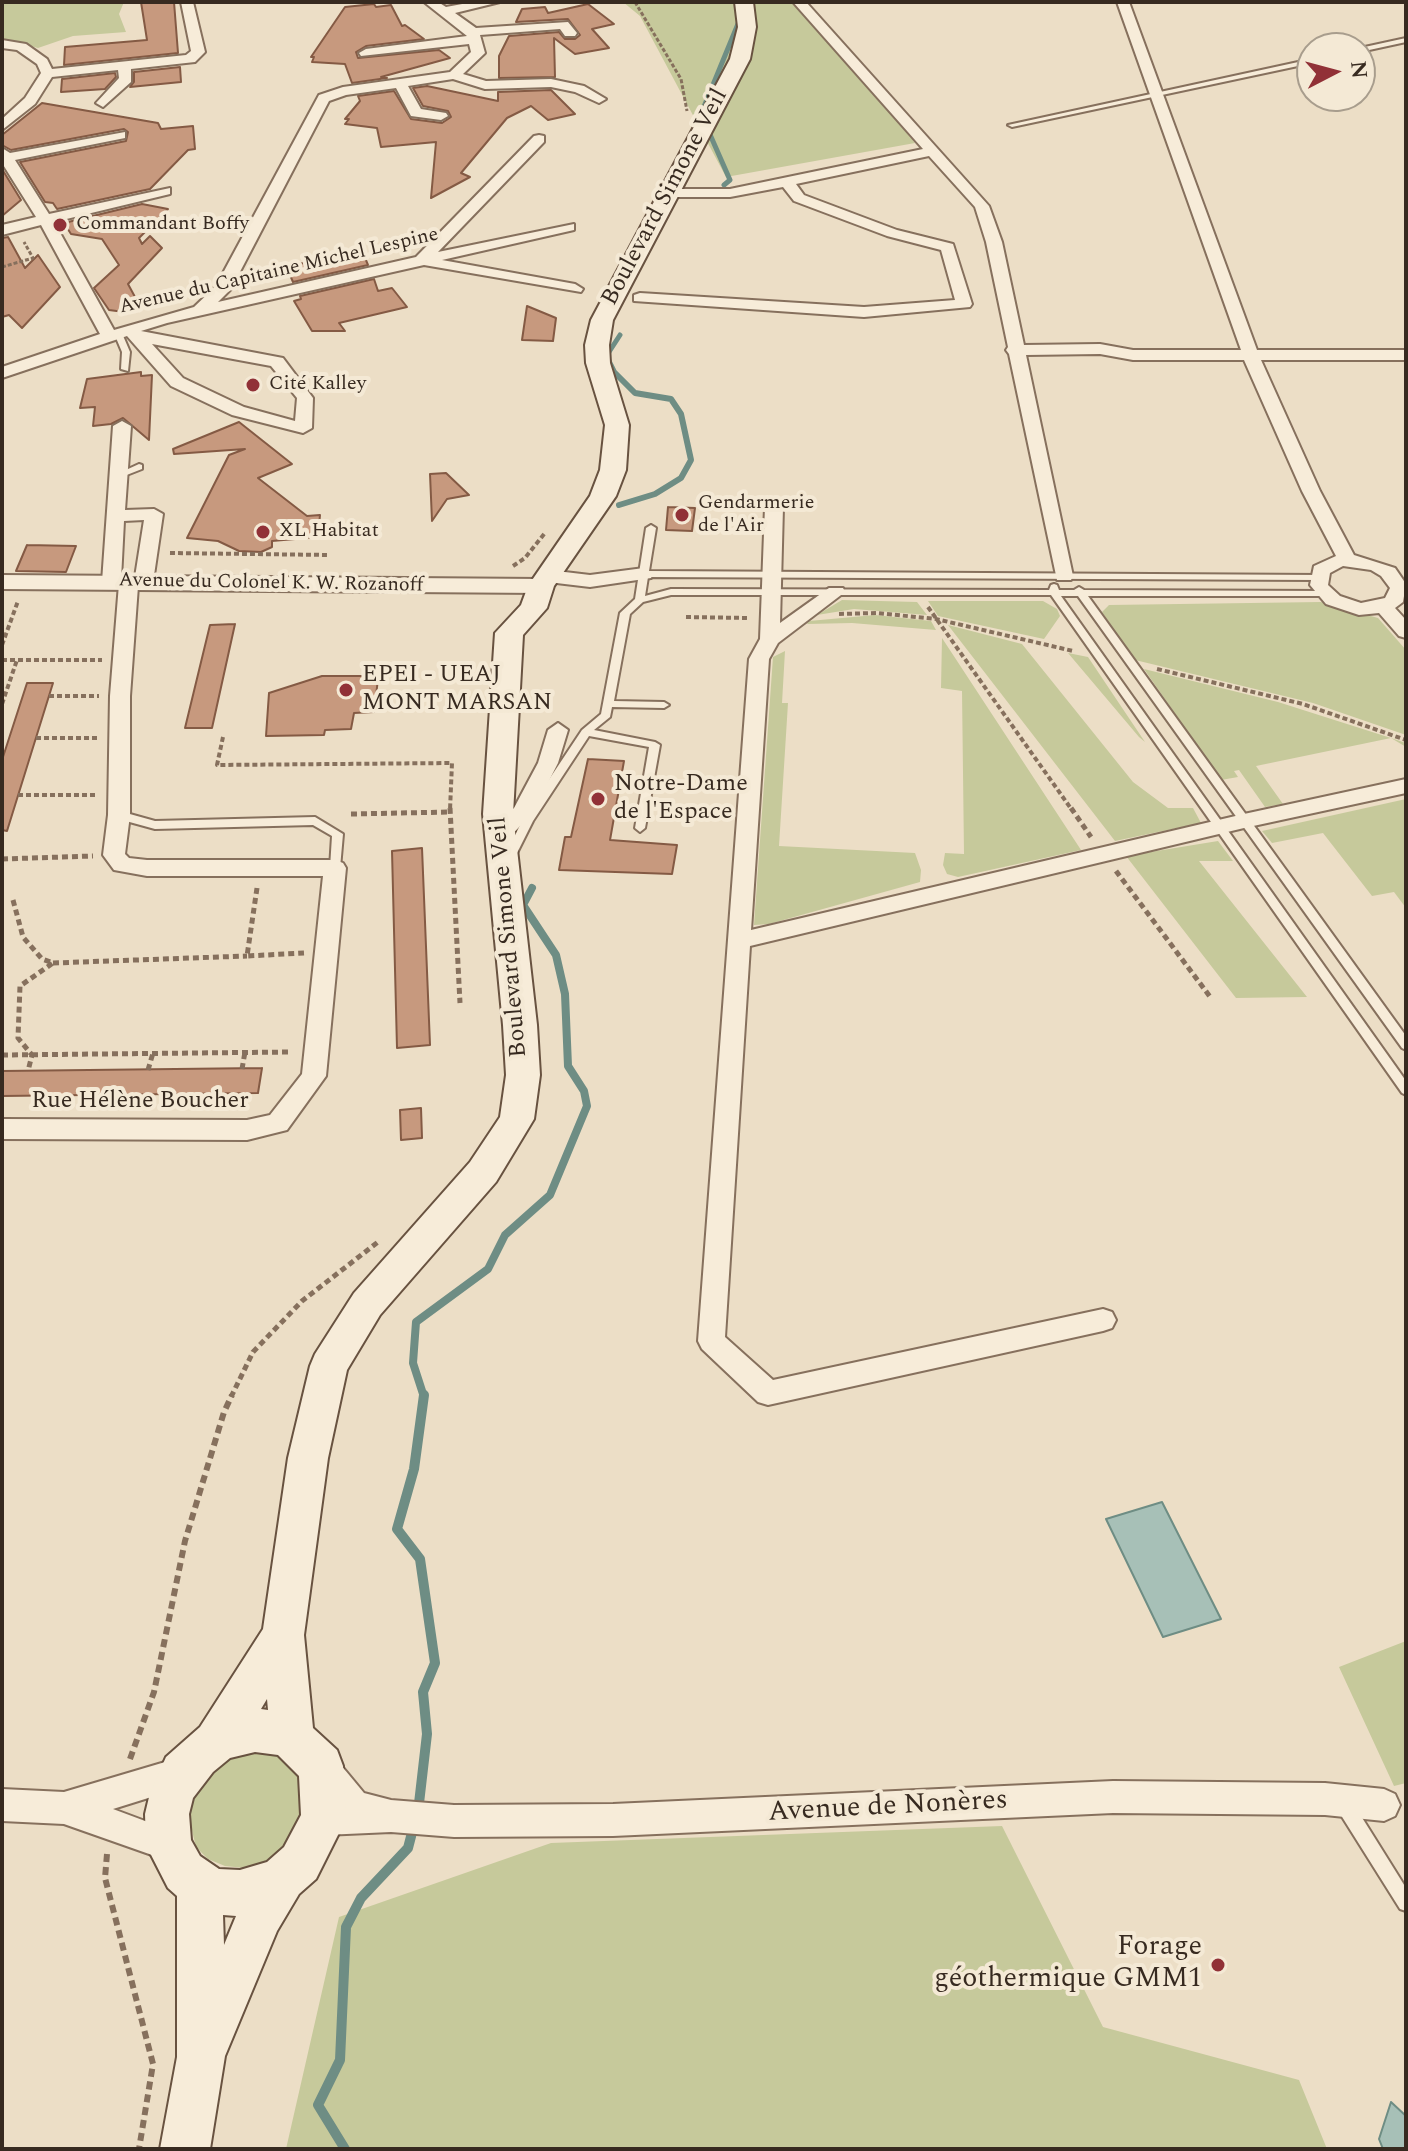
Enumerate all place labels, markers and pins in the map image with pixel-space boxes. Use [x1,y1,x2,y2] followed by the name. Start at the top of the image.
[76,213,249,237] place label: Commandant Boffy
[51,216,69,234] marker: Commandant Boffy
[269,373,366,397] place label: Cité Kalley
[244,376,262,394] marker: Cité Kalley
[698,492,814,539] place label: Gendarmerie de l'Air
[673,506,691,524] marker: Gendarmerie de l'Air
[279,520,379,544] place label: XL Habitat
[254,523,272,541] marker: XL Habitat
[362,662,552,718] place label: EPEI - UEAJ MONT MARSAN
[337,681,355,699] marker: EPEI - UEAJ MONT MARSAN
[614,771,748,827] place label: Notre-Dame de l'Espace
[589,790,607,808] marker: Notre-Dame de l'Espace
[934,1932,1202,1998] place label: Forage géothermique GMM1
[1209,1956,1227,1974] marker: Forage géothermique GMM1

